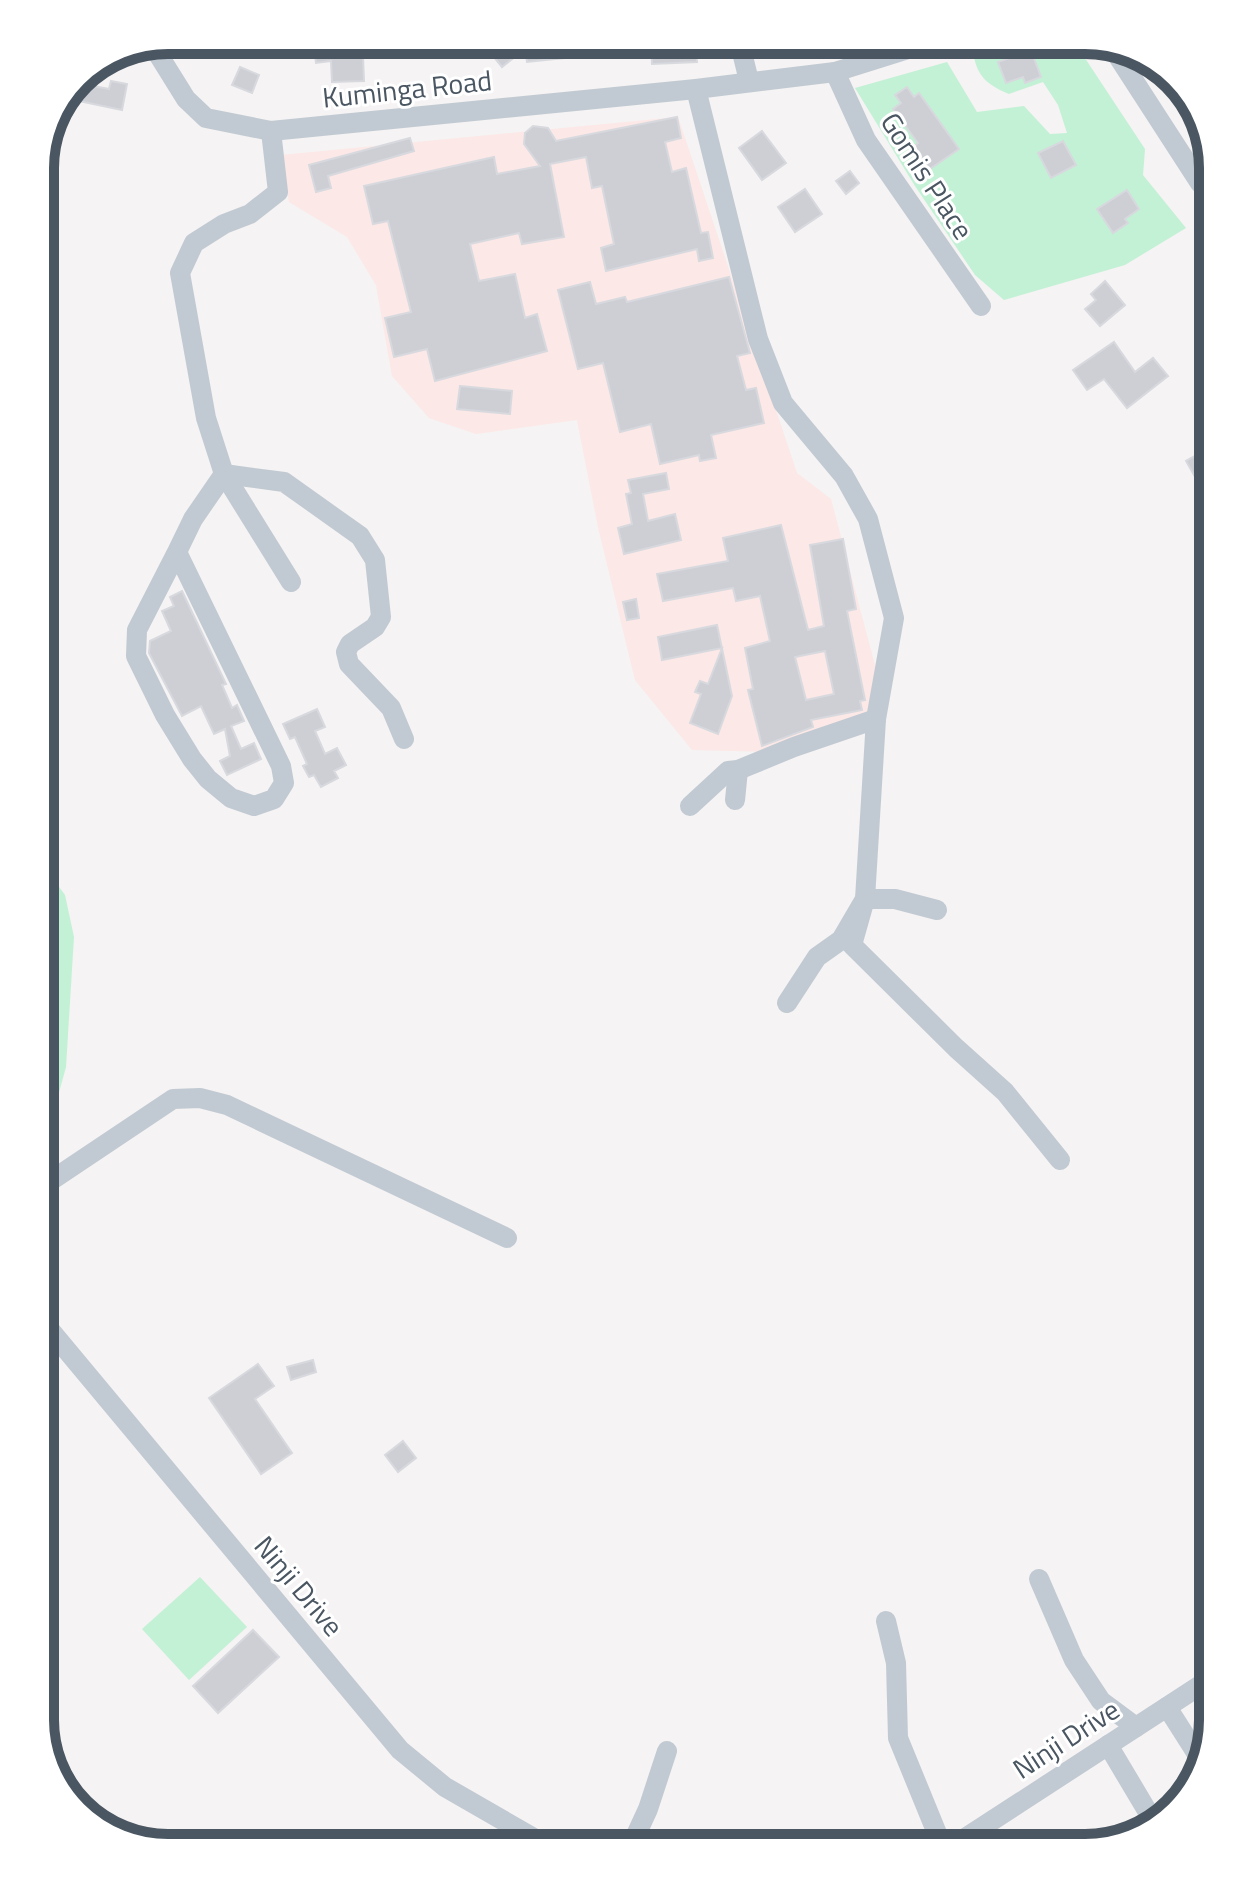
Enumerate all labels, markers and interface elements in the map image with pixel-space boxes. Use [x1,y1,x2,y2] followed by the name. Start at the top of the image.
[320,58,494,119] street label: Kuminga Road
[870,104,985,248] street label: Gomis Place
[244,1526,354,1645] street label: Ninji Drive
[1004,1688,1128,1789] street label: Ninji Drive

